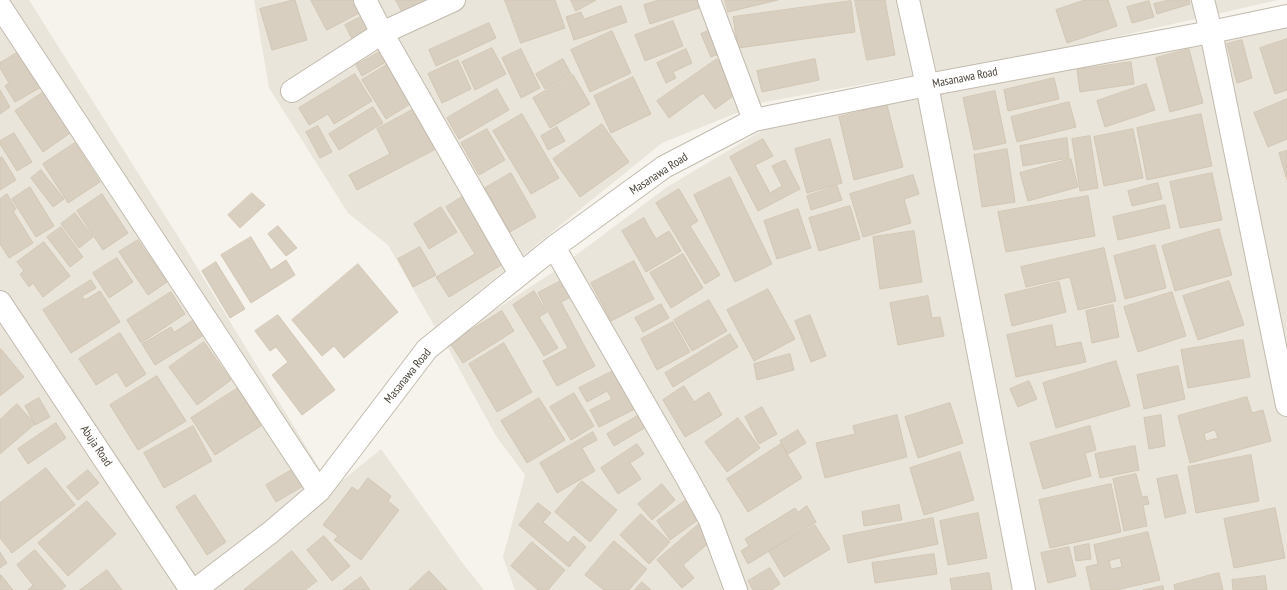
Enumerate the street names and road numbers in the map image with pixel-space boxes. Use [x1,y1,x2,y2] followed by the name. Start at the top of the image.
[931,65,999,91] street label: Masanawa Road
[627,150,691,198] street label: Masanawa Road
[382,346,434,406] street label: Masanawa Road
[77,423,115,469] street label: Abuja Road

